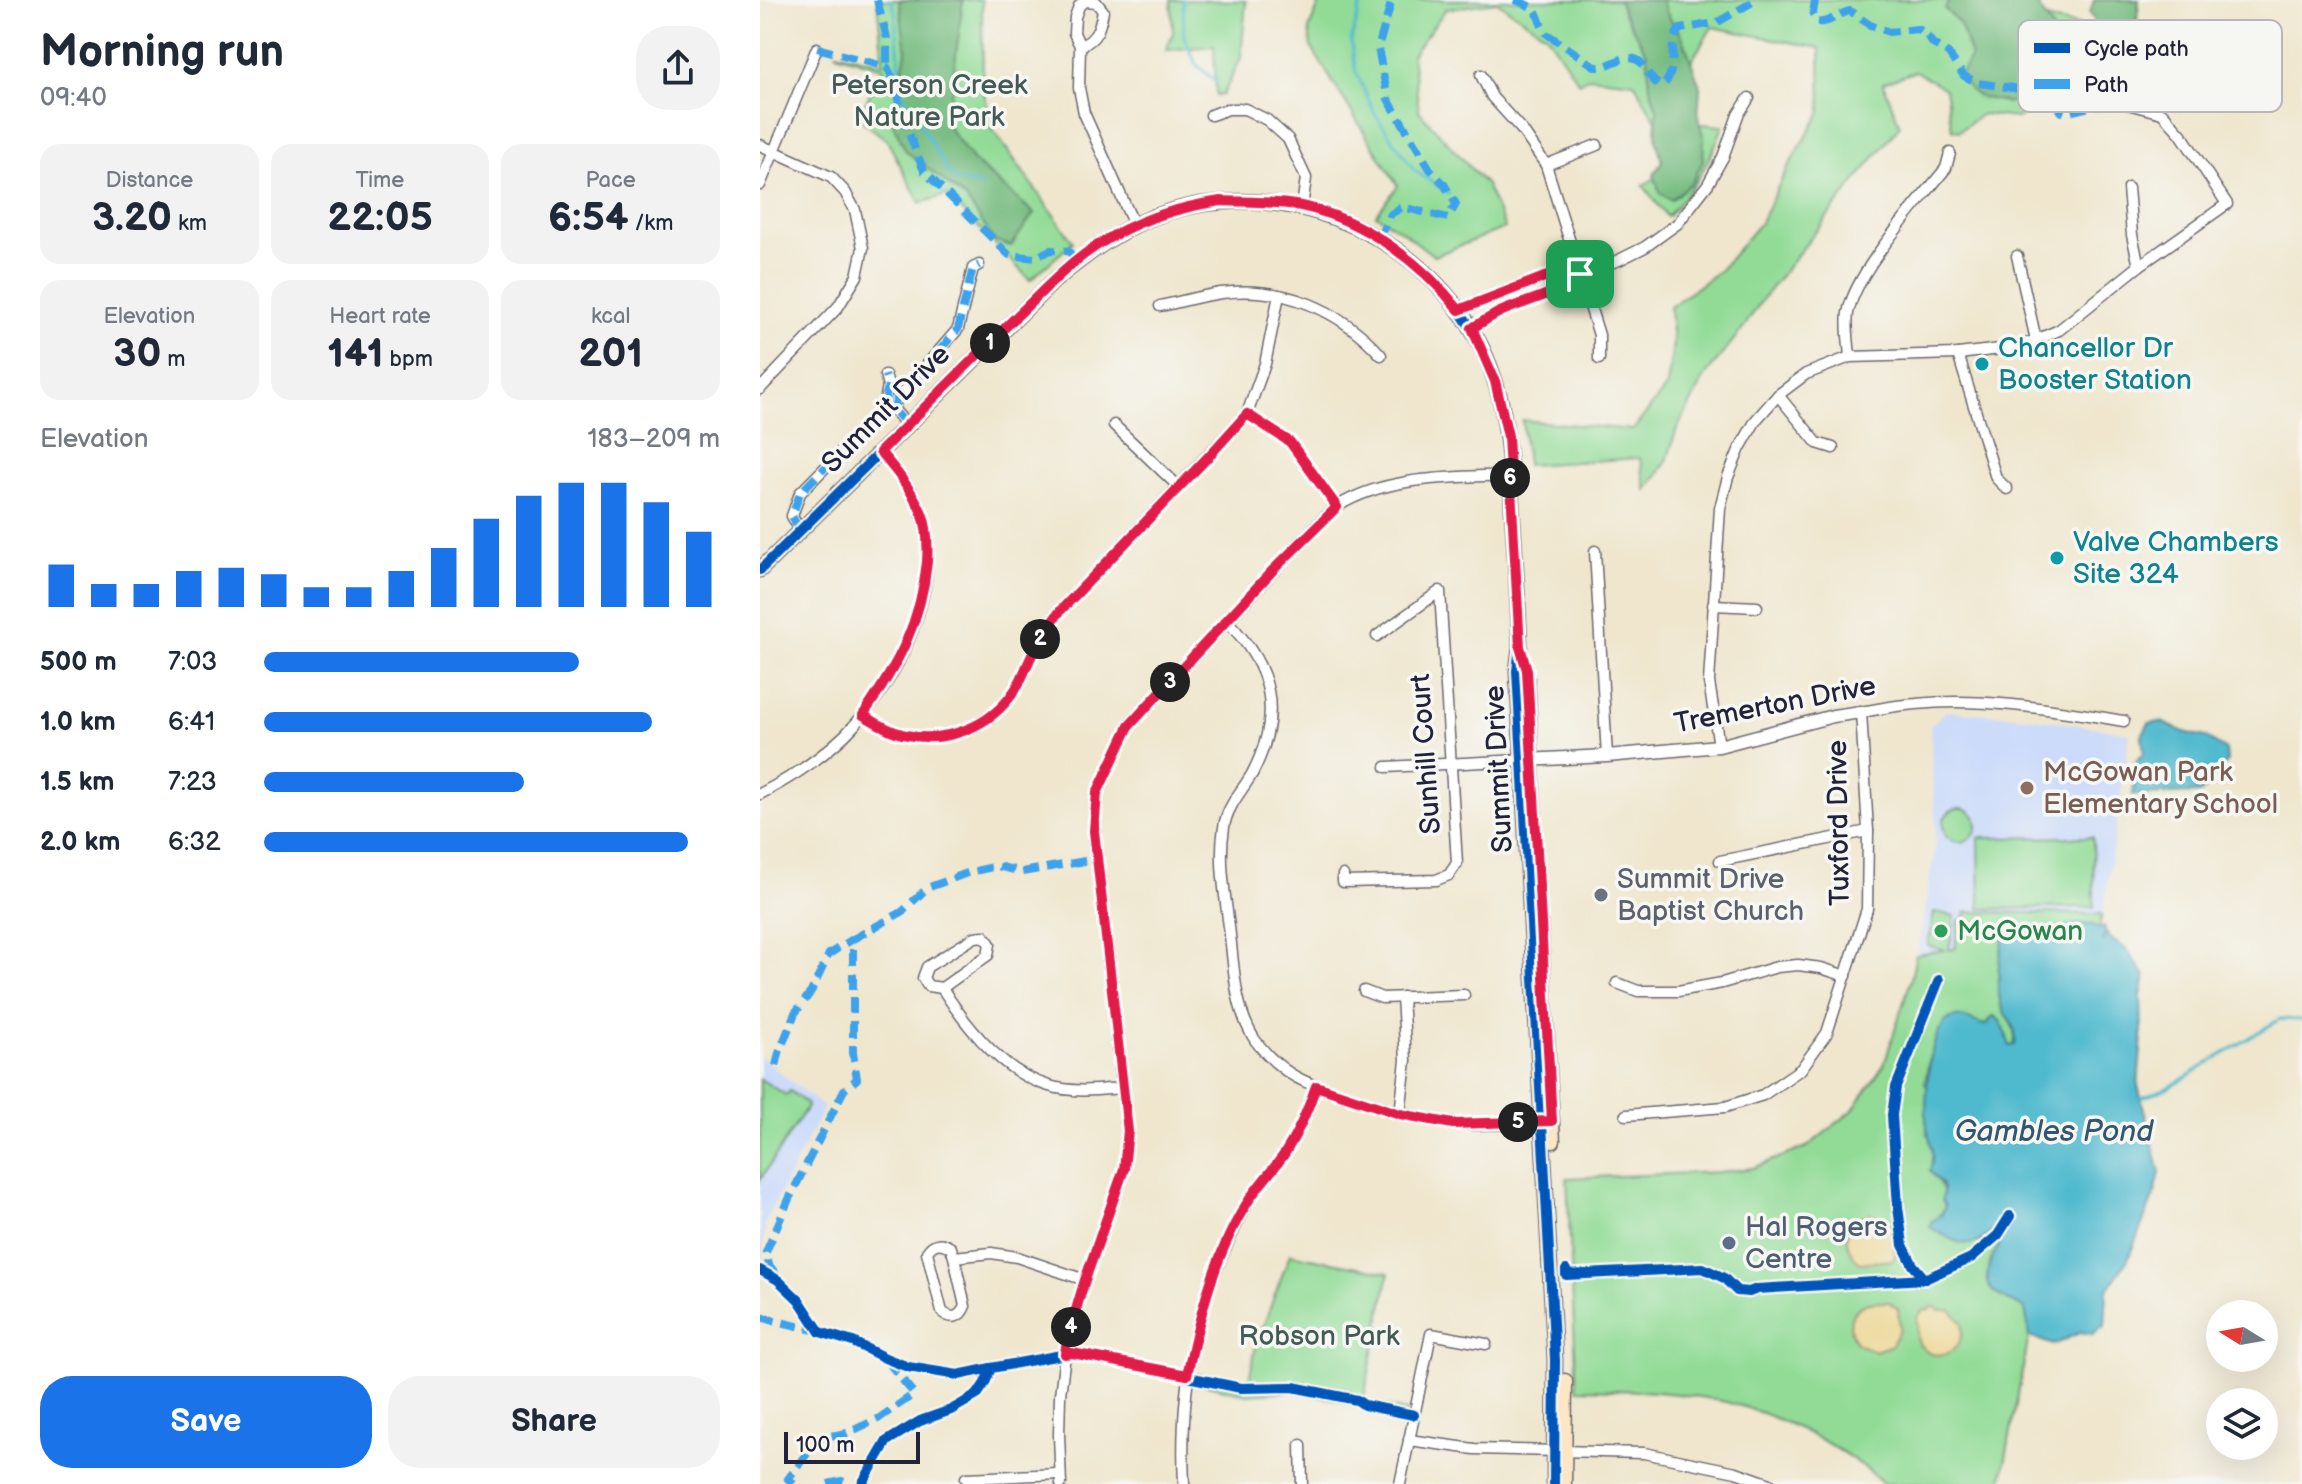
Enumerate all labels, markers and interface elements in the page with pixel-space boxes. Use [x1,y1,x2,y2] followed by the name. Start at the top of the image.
[2018,20,2282,112] legend
[40,26,284,79] text: Morning run
[636,26,720,110] button: share
[2084,36,2189,63] text: Cycle path
[830,69,1028,134] park label: Peterson Creek Nature Park
[2084,72,2128,99] text: Path
[40,83,107,114] text: 09:40
[105,167,193,194] text: Distance
[356,167,404,194] text: Time
[586,167,636,194] text: Pace
[92,194,172,242] text: 3.20
[327,194,433,242] text: 22:05
[548,194,628,242] text: 6:54
[172,210,207,237] text: km
[628,210,673,237] text: /km
[1546,240,1614,308] pin
[1558,252,1602,296] icon: arrive
[103,303,195,330] text: Elevation
[329,303,431,330] text: Heart rate
[591,303,630,330] text: kcal
[970,323,1010,363] pin: 1
[985,329,995,356] text: 1
[113,330,161,378] text: 30
[327,330,384,378] text: 141
[578,330,643,378] text: 201
[1998,332,2192,397] place label: Chancellor Dr Booster Station
[815,338,957,480] street label: Summit Drive
[161,346,186,373] text: m
[384,346,433,373] text: bpm
[1973,355,1991,373] marker: Chancellor Dr Booster Station
[40,424,148,455] text: Elevation
[587,424,720,455] text: 183–209 m
[1490,458,1530,498] pin: 6
[1503,464,1517,491] text: 6
[2073,526,2279,591] place label: Valve Chambers Site 324
[2048,549,2066,567] marker: Valve Chambers Site 324
[1020,619,1060,659] pin: 2
[1033,625,1047,652] text: 2
[40,647,117,678] text: 500 m
[168,647,217,678] text: 7:03
[1150,662,1190,702] pin: 3
[1164,668,1176,695] text: 3
[1671,669,1879,741] street label: Tremerton Drive
[1404,672,1448,835] street label: Sunhill Court
[1478,685,1520,853] street label: Summit Drive
[40,707,116,738] text: 1.0 km
[168,707,215,738] text: 6:41
[1821,740,1857,906] street label: Tuxford Drive
[2043,756,2278,821] place label: McGowan Park Elementary School
[40,767,115,798] text: 1.5 km
[168,767,217,798] text: 7:23
[2018,779,2036,797] marker: McGowan Park Elementary School
[40,827,120,858] text: 2.0 km
[168,827,220,858] text: 6:32
[1617,863,1804,928] place label: Summit Drive Baptist Church
[1592,886,1610,904] marker: Summit Drive Baptist Church
[1957,915,2083,948] place label: McGowan
[1932,922,1950,940] marker: McGowan
[1498,1102,1538,1142] pin: 5
[1512,1108,1524,1135] text: 5
[1955,1114,2154,1150] water label: Gambles Pond
[1745,1211,1888,1276] place label: Hal Rogers Centre
[1720,1234,1738,1252] marker: Hal Rogers Centre
[2206,1300,2278,1372] north arrow
[2206,1300,2278,1460] map controls
[1051,1307,1091,1347] pin: 4
[1065,1313,1077,1340] text: 4
[1239,1320,1400,1353] park label: Robson Park
[40,1376,372,1468] button: Save
[388,1376,720,1468] button: Share
[2206,1388,2278,1460] button: layers
[784,1428,920,1464] scale bar
[796,1432,855,1459] text: 100 m

